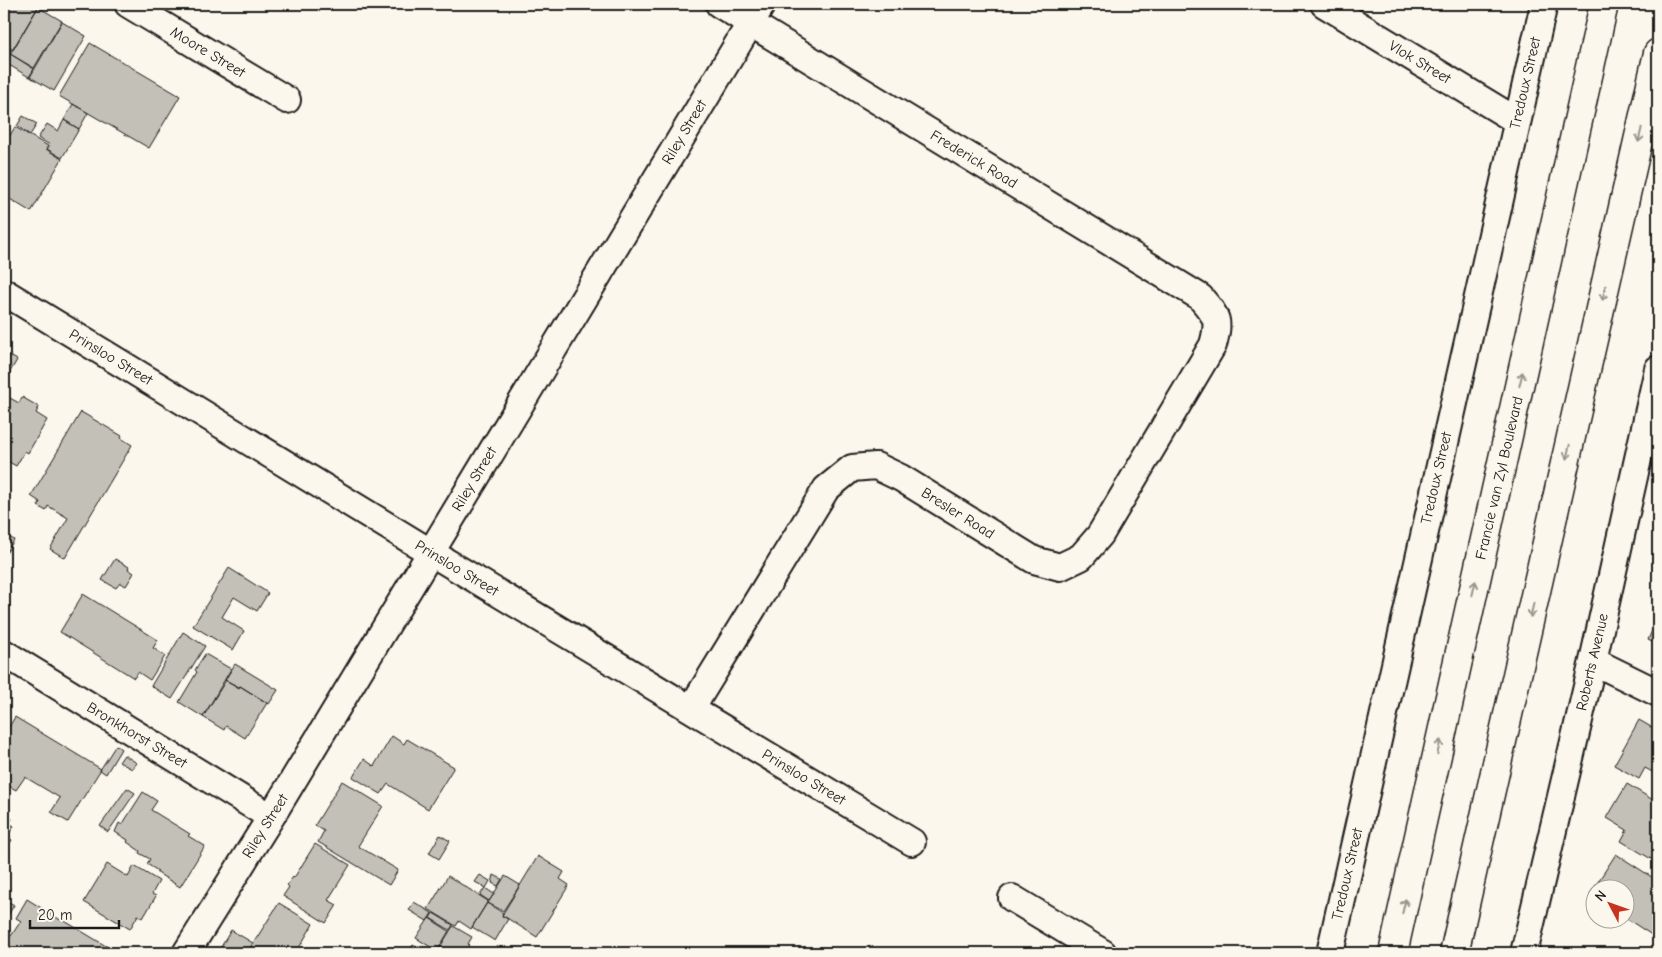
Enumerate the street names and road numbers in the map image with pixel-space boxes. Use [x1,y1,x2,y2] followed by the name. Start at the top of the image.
[167,23,249,82] street label: Moore Street
[1506,34,1545,131] street label: Tredoux Street
[1386,36,1455,88] street label: Vlok Street
[658,96,711,168] street label: Riley Street
[927,126,1021,192] street label: Frederick Road
[66,325,157,389] street label: Prinsloo Street
[1471,395,1527,561] street label: Francie van Zyl Boulevard
[1417,429,1456,526] street label: Tredoux Street
[448,443,501,515] street label: Riley Street
[918,483,998,543] street label: Bresler Road
[412,536,503,600] street label: Prinsloo Street
[1572,611,1612,712] street label: Roberts Avenue
[84,698,191,772] street label: Bronkhorst Street
[759,745,850,809] street label: Prinsloo Street
[238,790,292,861] street label: Riley Street
[1328,825,1367,922] street label: Tredoux Street

